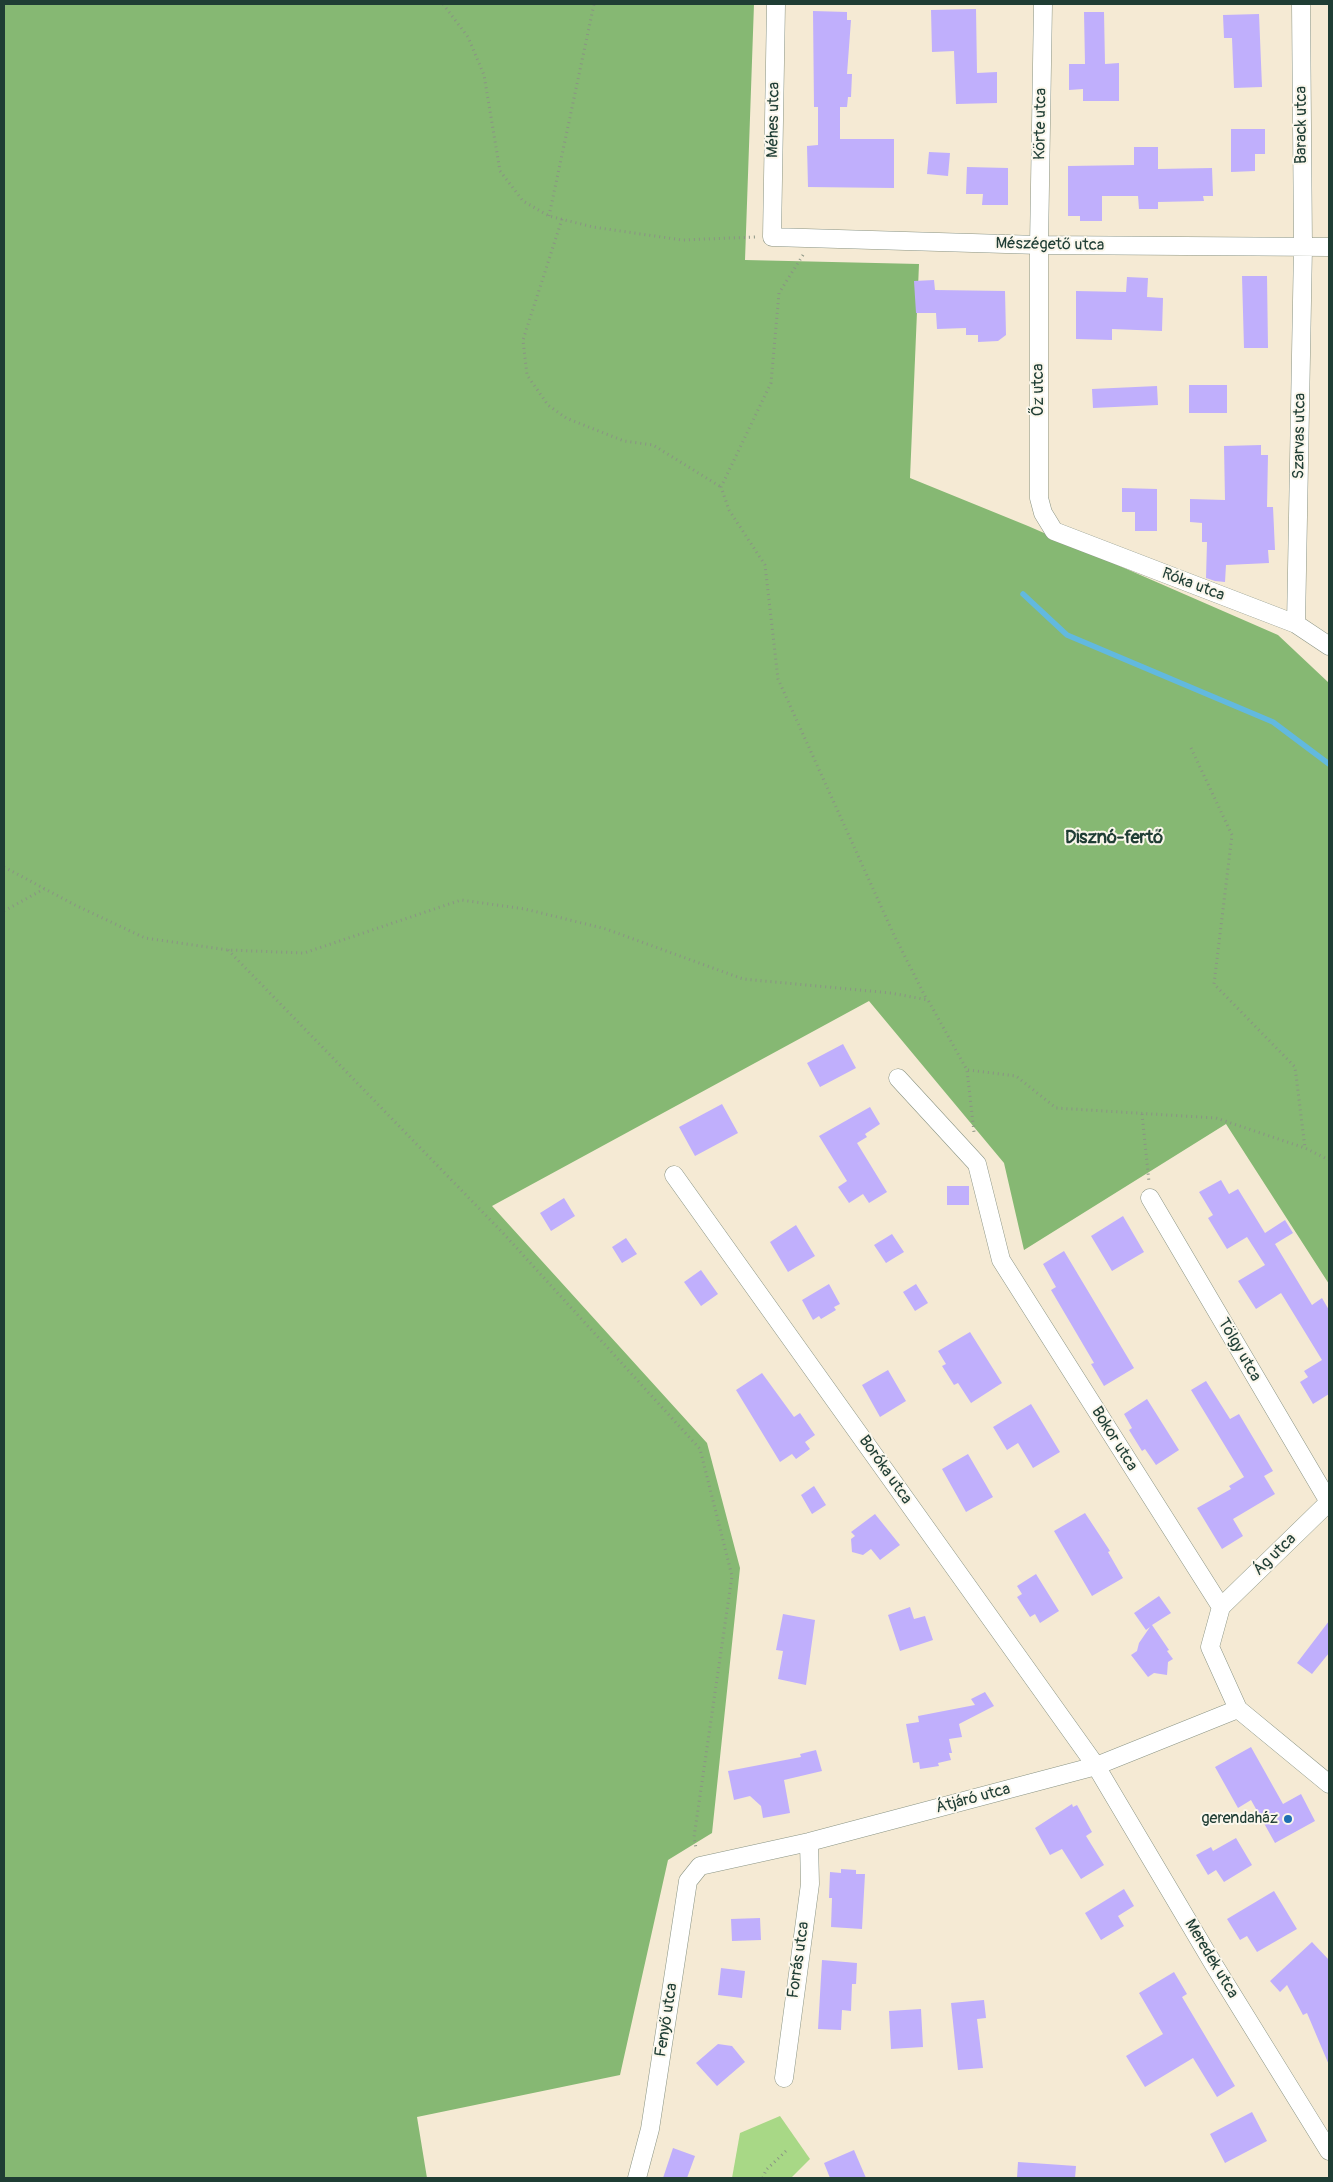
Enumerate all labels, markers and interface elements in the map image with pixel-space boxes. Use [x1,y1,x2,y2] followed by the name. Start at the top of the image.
[764,82,784,158] street label: Méhes utca
[1292,86,1312,164] street label: Barack utca
[1031,88,1051,160] street label: Körte utca
[995,234,1105,256] street label: Mészégető utca
[1029,364,1049,416] street label: Őz utca
[1290,393,1310,479] street label: Szarvas utca
[1159,564,1227,606] street label: Róka utca
[1065,827,1163,849] district label: Disznó-fertő
[1213,1315,1265,1385] street label: Tölgy utca
[1087,1403,1141,1475] street label: Bokor utca
[854,1432,916,1508] street label: Boróka utca
[1250,1530,1300,1580] street label: Ág utca
[934,1780,1012,1818] street label: Átjáró utca
[1201,1809,1278,1829] place label: gerendaház
[1282,1813,1294,1825] marker: gerendaház
[1180,1916,1242,2002] street label: Meredek utca
[784,1921,814,1999] street label: Forrás utca
[652,1982,682,2058] street label: Fenyő utca

